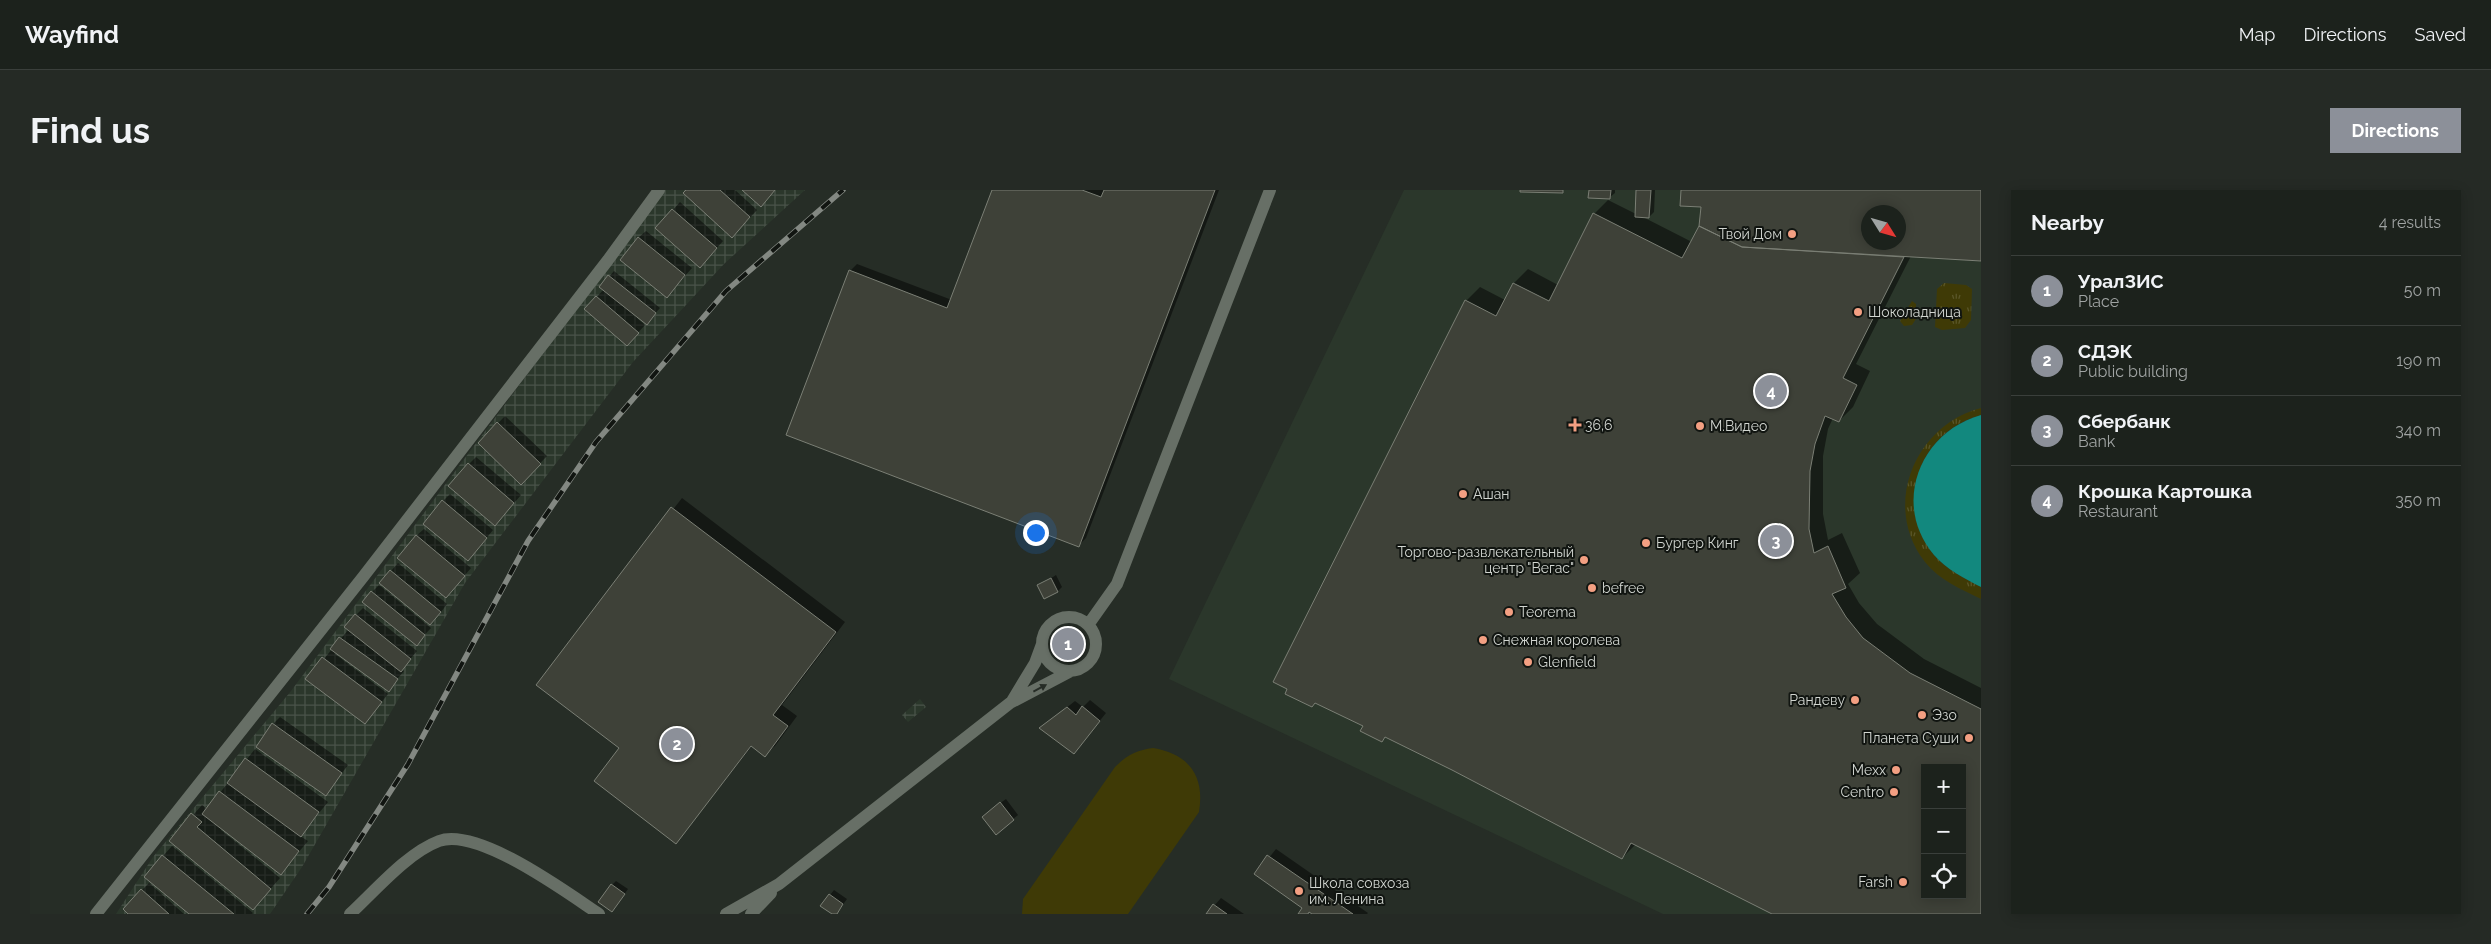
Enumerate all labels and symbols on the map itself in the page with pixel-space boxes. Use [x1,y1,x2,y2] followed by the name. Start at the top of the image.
[1861,205,1906,250] north arrow
[1718,226,1782,242] place label: Твой Дом
[1786,228,1798,240] marker: Твой Дом
[1868,304,1961,320] place label: Шоколадница
[1852,306,1864,318] marker: Шоколадница
[1755,372,1787,410] pin: 4
[1585,417,1613,433] place label: 36,6
[1710,418,1767,434] place label: М.Видео
[1569,419,1581,431] marker: 36,6
[1694,420,1706,432] marker: М.Видео
[1473,486,1509,502] place label: Ашан
[1457,488,1469,500] marker: Ашан
[1023,520,1049,546] your location
[1760,522,1792,560] pin: 3
[1656,535,1739,551] place label: Бургер Кинг
[1640,537,1652,549] marker: Бургер Кинг
[1398,544,1574,576] place label: Торгово-развлекательный центр "Вегас"
[1578,554,1590,566] marker: Торгово-развлекательный центр "Вегас"
[1602,580,1645,596] place label: befree
[1586,582,1598,594] marker: befree
[1519,604,1576,620] place label: Teorema
[1503,606,1515,618] marker: Teorema
[1052,625,1084,663] pin: 1
[1493,632,1620,648] place label: Снежная королева
[1477,634,1489,646] marker: Снежная королева
[1538,654,1596,670] place label: Glenfield
[1522,656,1534,668] marker: Glenfield
[1033,684,1048,692] one-way arrow
[1789,692,1845,708] place label: Рандеву
[1849,694,1861,706] marker: Рандеву
[1932,707,1957,723] place label: Эзо
[1916,709,1928,721] marker: Эзо
[661,725,693,763] pin: 2
[1863,730,1959,746] place label: Планета Суши
[1963,732,1975,744] marker: Планета Суши
[1852,762,1886,778] place label: Mexx
[1890,764,1902,776] marker: Mexx
[1840,784,1884,800] place label: Centro
[1888,786,1900,798] marker: Centro
[1858,874,1893,890] place label: Farsh
[1309,875,1409,907] place label: Школа совхоза им. Ленина
[1897,876,1909,888] marker: Farsh
[1293,885,1305,897] marker: Школа совхоза им. Ленина

